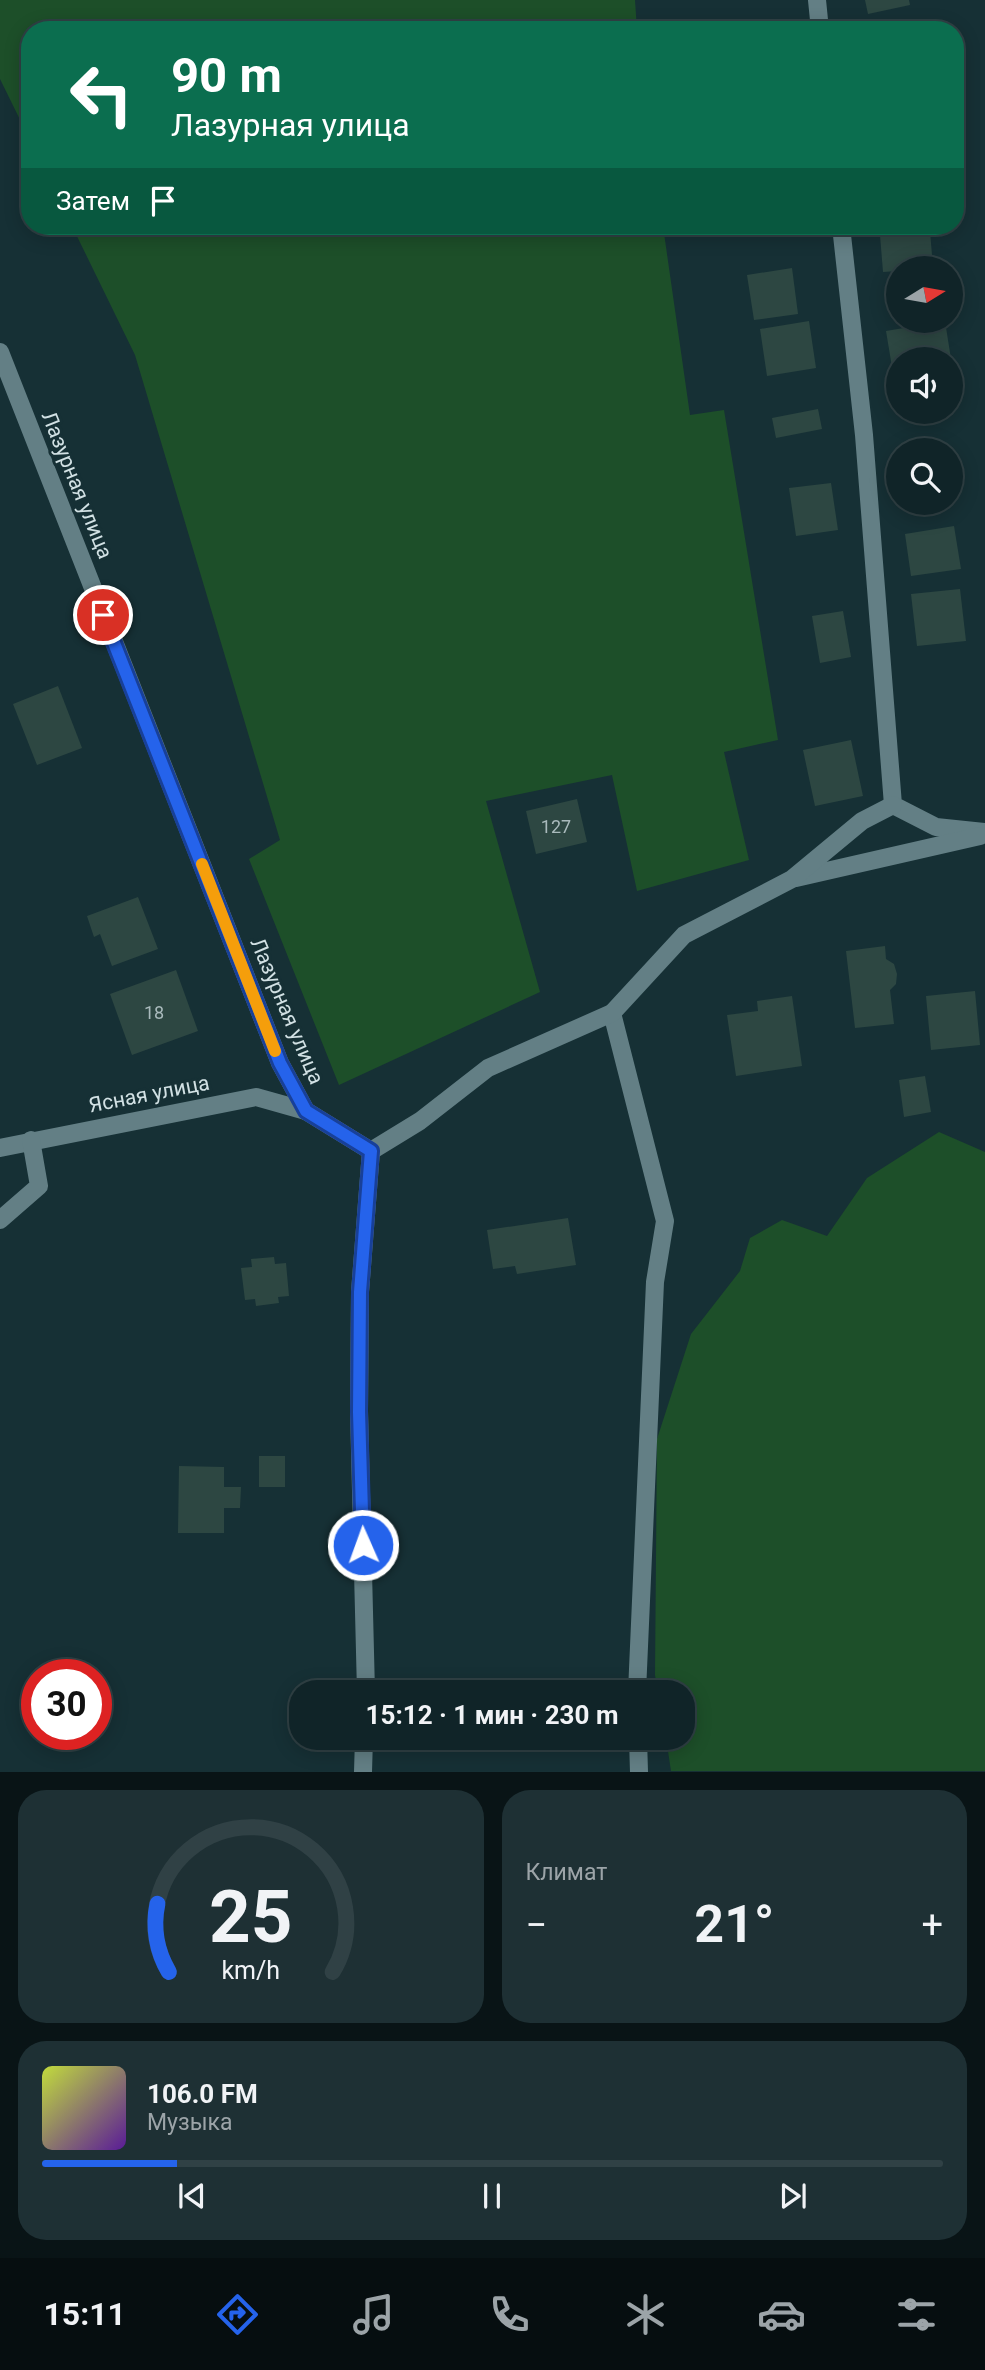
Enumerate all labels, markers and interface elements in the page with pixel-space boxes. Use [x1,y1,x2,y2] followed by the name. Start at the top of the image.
[171,47,282,104] text: 90 m
[56,49,147,140] icon: left
[171,106,410,144] text: Лазурная улица
[144,182,182,220] icon: arrive
[56,186,130,216] text: Затем
[886,256,962,332] north arrow
[886,256,963,515] map controls
[886,347,963,424] button: sound
[37,408,117,562] street label: Лазурная улица
[886,438,963,515] button: search
[73,585,133,645] pin
[84,596,122,634] icon: arrive
[541,816,571,837] house number: 127
[245,934,329,1088] street label: Лазурная улица
[144,1002,164,1023] house number: 18
[87,1071,211,1117] street label: Ясная улица
[326,1508,400,1582] position arrow
[21,1659,112,1750] speed limit sign: 30
[366,1700,618,1730] text: 15:12 · 1 мин · 230 m
[526,1859,607,1886] text: Климат
[209,1875,293,1961] text: 25
[694,1894,774,1955] text: 21°
[526,1903,547,1947] text: −
[921,1903,943,1947] text: +
[221,1956,280,1985] text: km/h
[147,2079,258,2109] text: 106.0 FM
[147,2109,232,2136] text: Музыка
[173,2177,211,2215] icon: previous
[473,2177,511,2215] icon: pause
[774,2177,812,2215] icon: next
[213,2290,262,2339] icon: directions
[349,2290,398,2339] icon: music
[485,2290,534,2339] icon: phone
[621,2290,670,2339] icon: climate
[757,2290,806,2339] icon: car
[892,2290,941,2339] icon: filters
[43,2295,126,2333] text: 15:11

